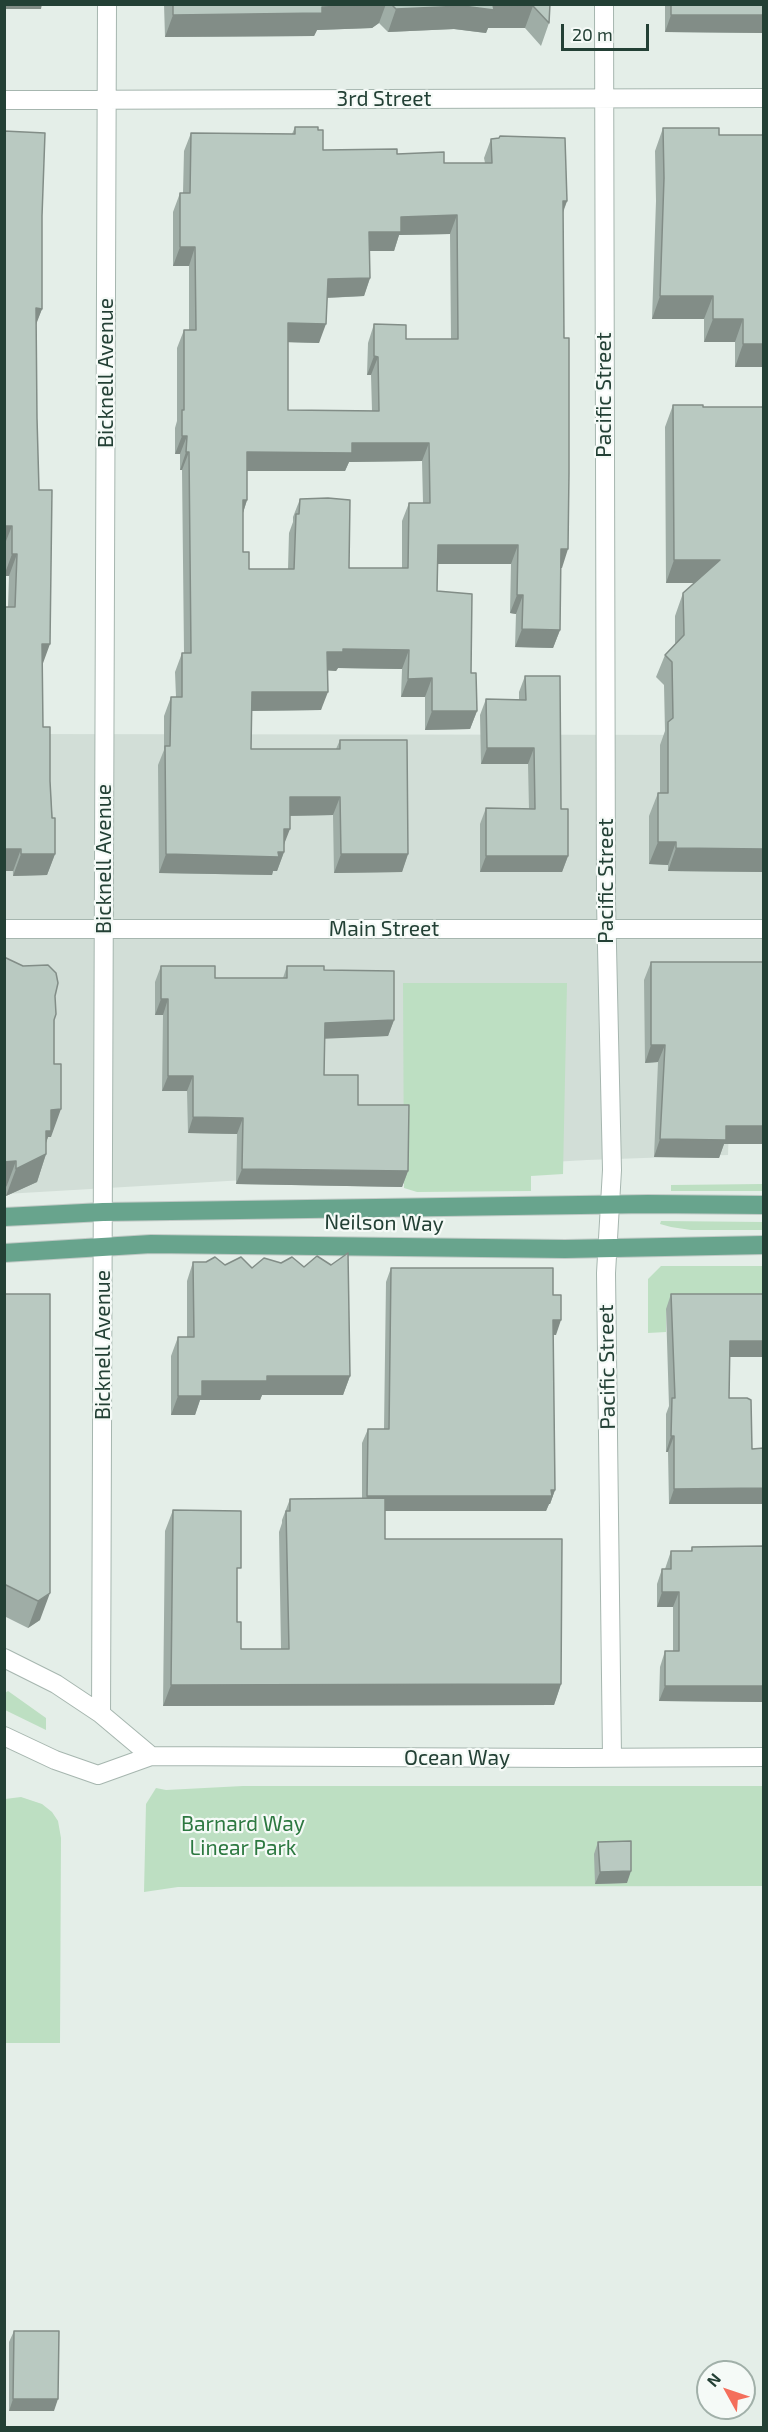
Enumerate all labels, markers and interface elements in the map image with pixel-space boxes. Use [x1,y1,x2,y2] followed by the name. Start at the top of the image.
[564,12,652,50] scale bar
[572,23,613,45] text: 20 m
[337,86,431,112] street label: 3rd Street
[93,298,119,448] street label: Bicknell Avenue
[591,332,617,458] street label: Pacific Street
[91,784,117,934] street label: Bicknell Avenue
[593,818,619,944] street label: Pacific Street
[329,916,439,942] street label: Main Street
[324,1209,444,1237] street label: Neilson Way
[90,1270,116,1420] street label: Bicknell Avenue
[593,1304,621,1430] street label: Pacific Street
[404,1745,510,1771] street label: Ocean Way
[181,1811,305,1861] park label: Barnard Way Linear Park
[696,2360,756,2420] north arrow
[702,2369,724,2390] text: N

